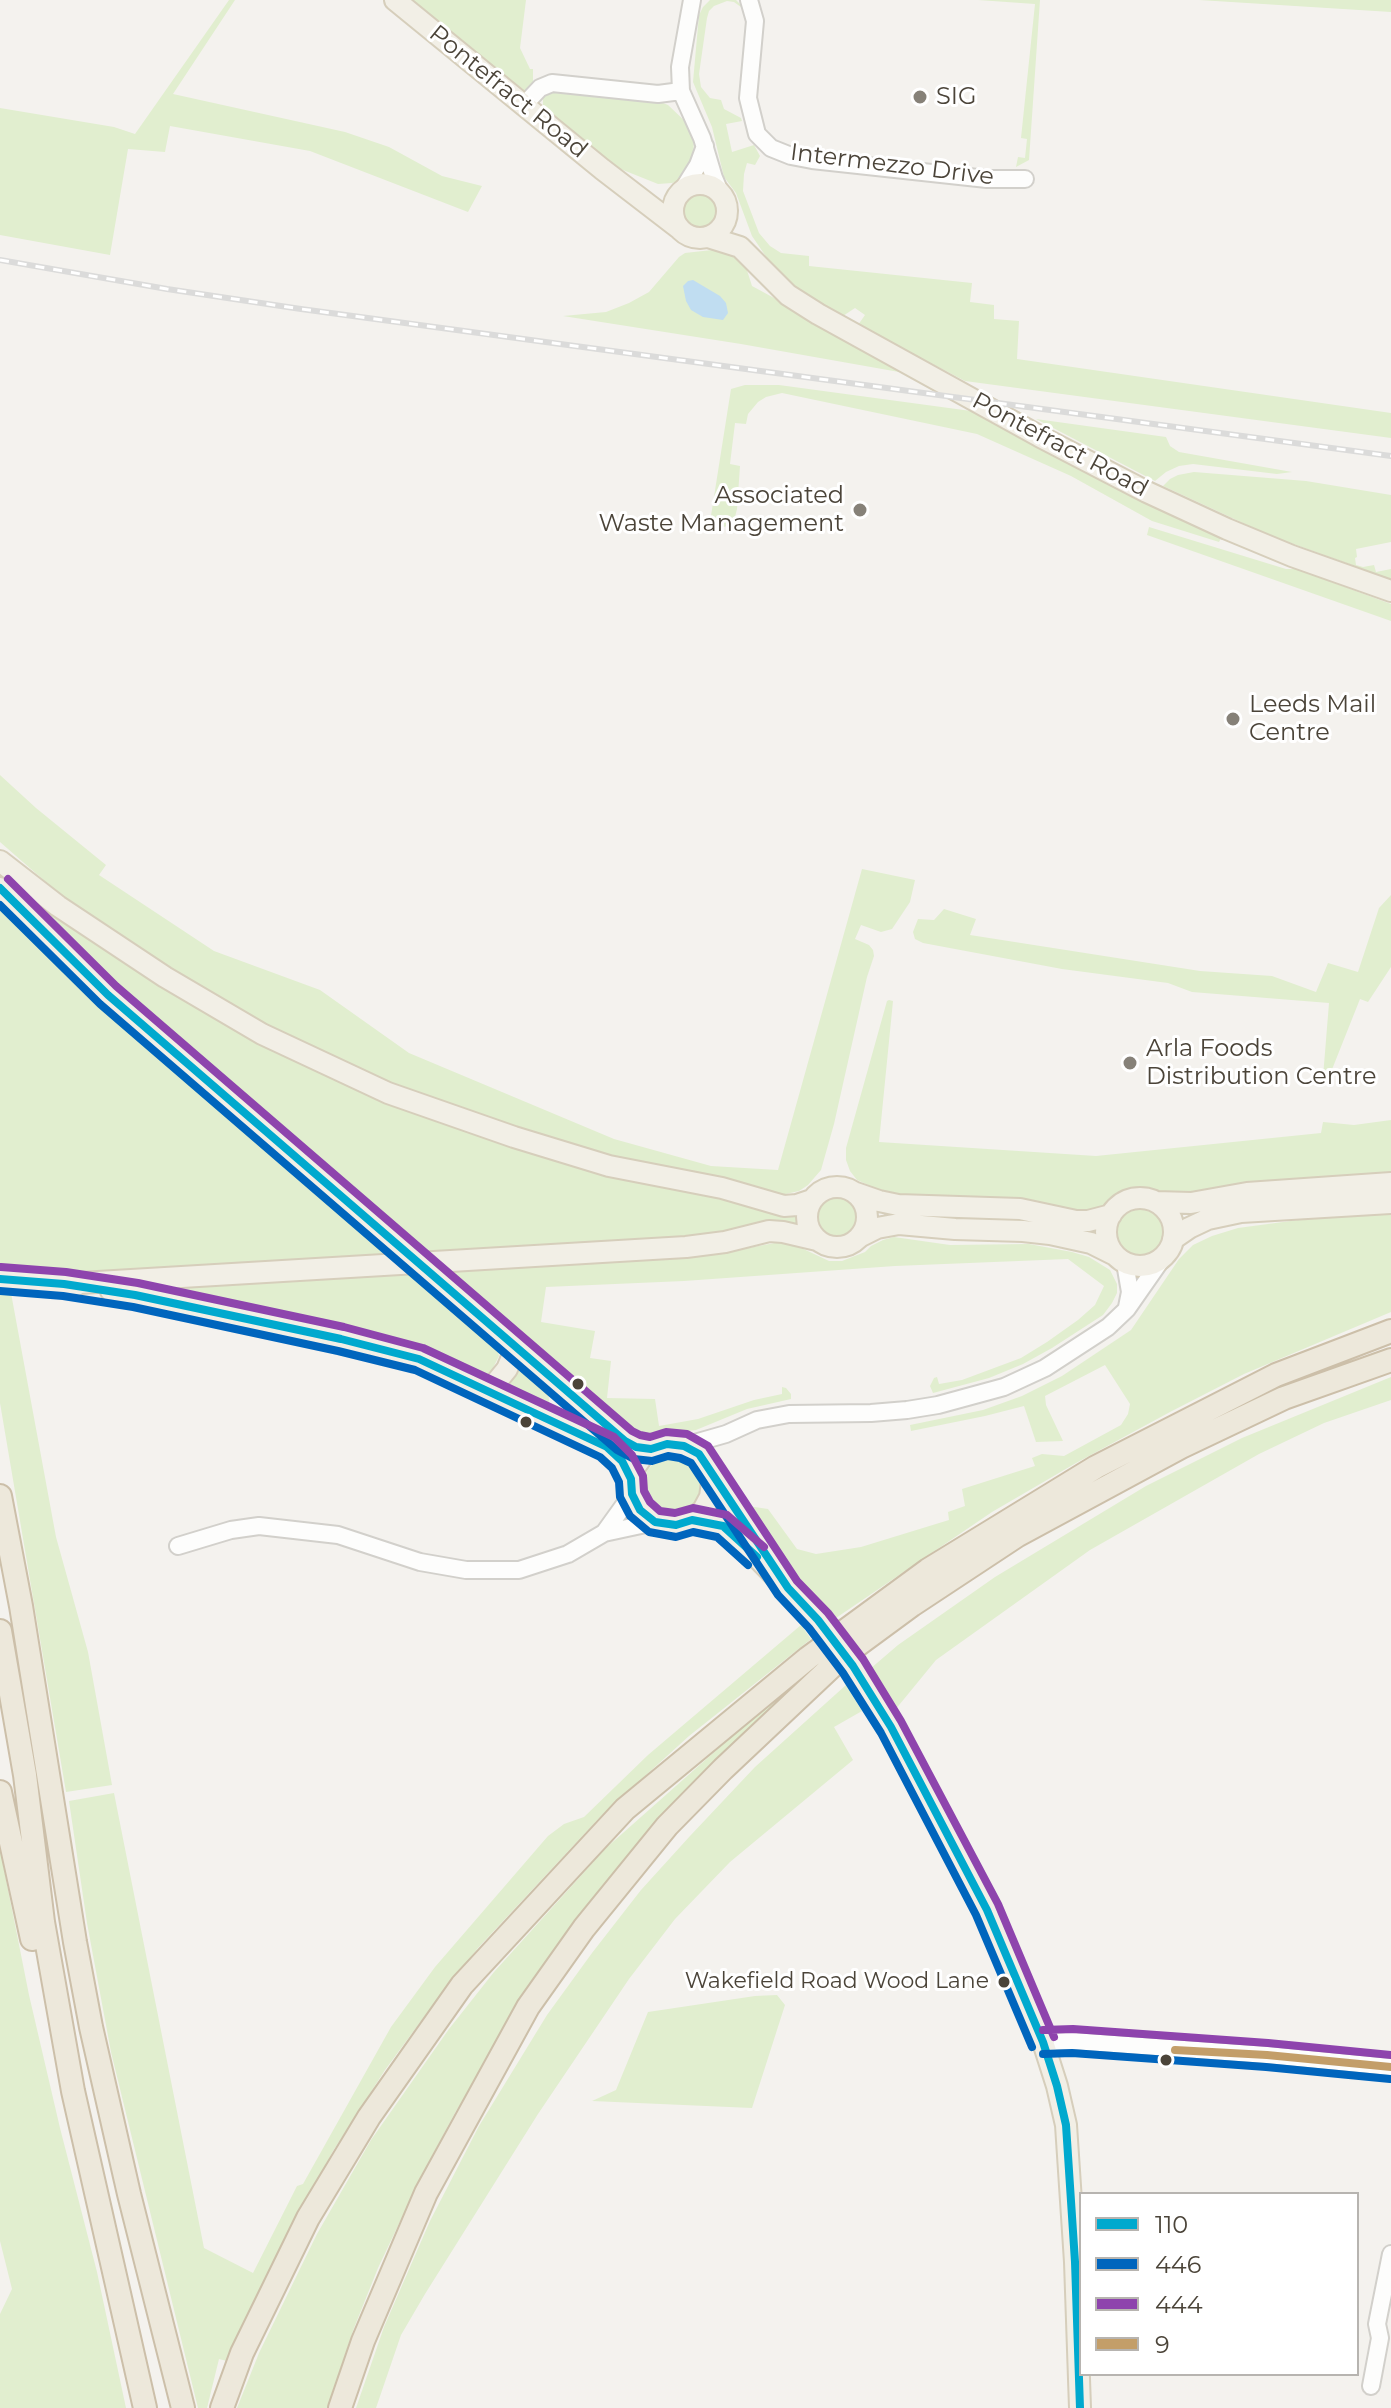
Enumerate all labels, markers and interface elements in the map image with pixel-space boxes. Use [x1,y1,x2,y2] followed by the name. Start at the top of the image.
[423,19,593,165] street label: Pontefract Road
[936,83,977,111] place label: SIG
[911,88,929,106] marker: SIG
[788,138,996,192] street label: Intermezzo Drive
[967,386,1153,504] street label: Pontefract Road
[598,482,844,538] place label: Associated Waste Management
[851,501,869,519] marker: Associated Waste Management
[1249,691,1376,747] place label: Leeds Mail Centre
[1224,710,1242,728] marker: Leeds Mail Centre
[1146,1035,1377,1091] place label: Arla Foods Distribution Centre
[1121,1054,1139,1072] marker: Arla Foods Distribution Centre
[570,1376,586,1392] unlabelled marker
[518,1414,534,1430] unlabelled marker
[685,1969,989,1995] place label: Wakefield Road Wood Lane
[996,1974,1012,1990] marker: Wakefield Road Wood Lane
[1158,2052,1174,2068] unlabelled marker
[1079,2192,1359,2376] legend
[1155,2210,1188,2239] text: 110
[1155,2250,1201,2279] text: 446
[1155,2290,1203,2319] text: 444
[1155,2330,1170,2359] text: 9

